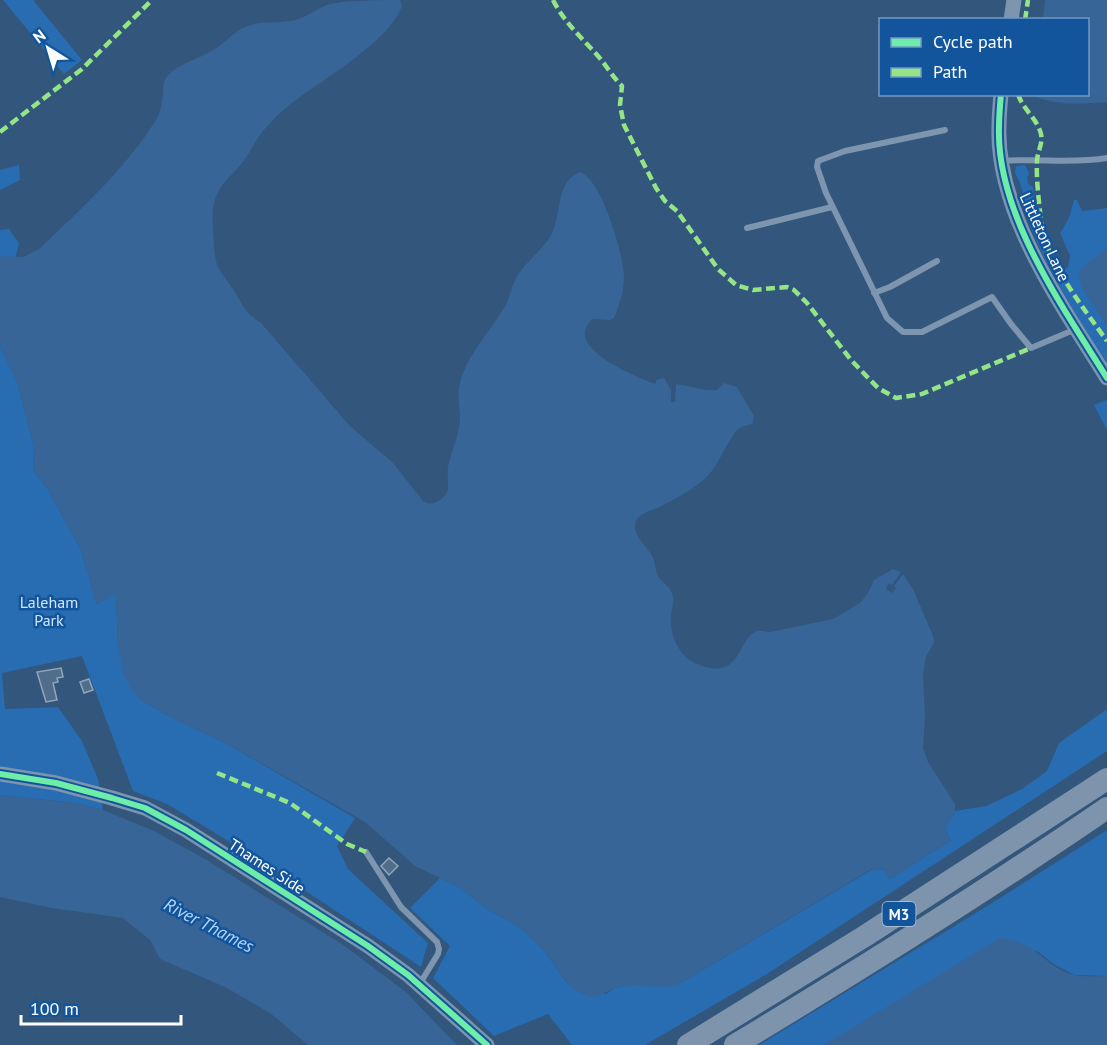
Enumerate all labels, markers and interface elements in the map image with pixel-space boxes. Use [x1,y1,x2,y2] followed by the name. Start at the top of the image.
[18,18,78,78] north arrow
[879,18,1089,96] legend
[29,25,49,47] text: N
[933,30,1013,53] text: Cycle path
[933,60,967,83] text: Path
[1016,189,1074,285] street label: Littleton Lane
[20,592,78,630] park label: Laleham Park
[225,834,309,898] street label: Thames Side
[160,893,259,958] water label: River Thames
[882,902,916,926] road number: M3
[21,988,182,1026] scale bar
[30,997,79,1020] text: 100 m

